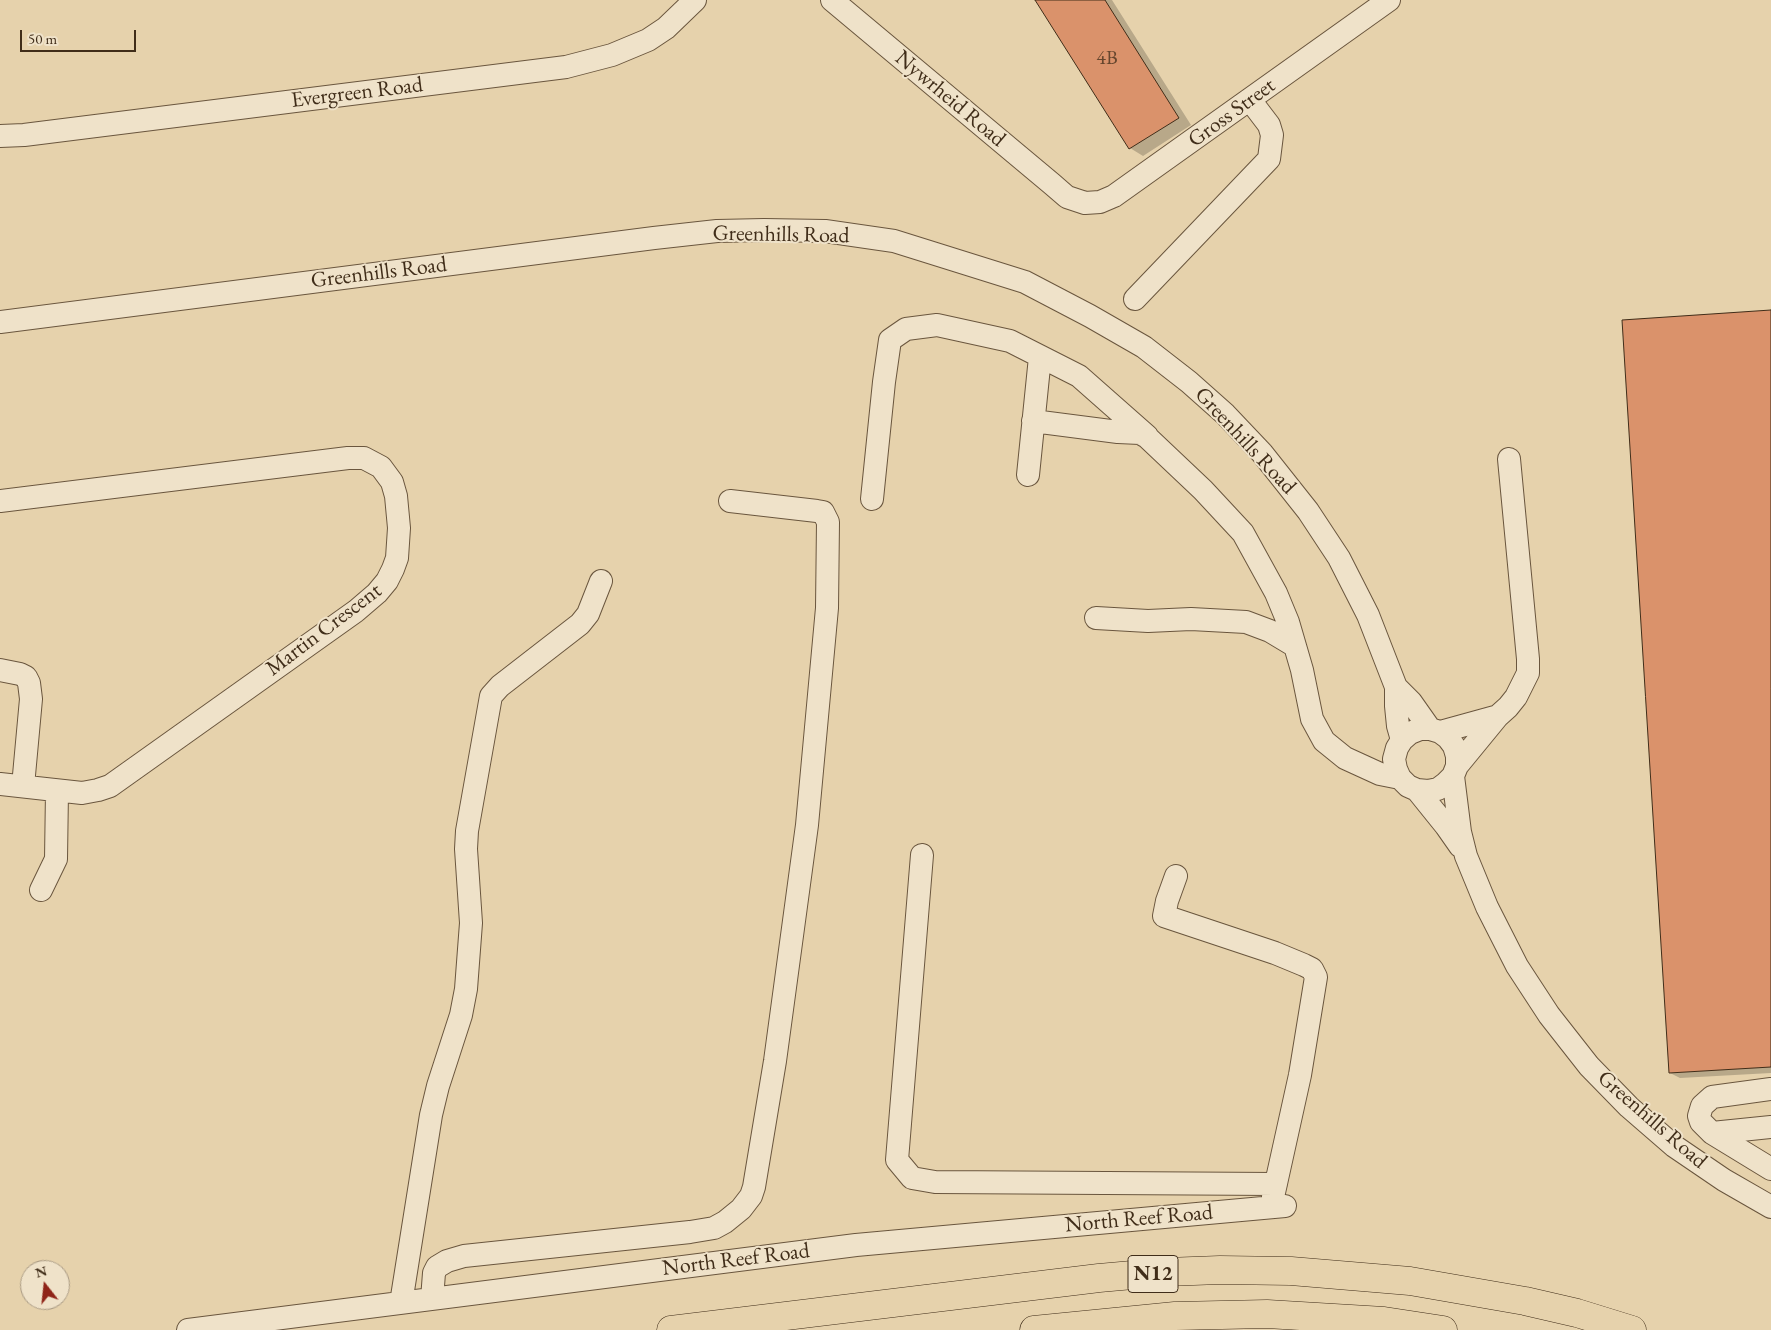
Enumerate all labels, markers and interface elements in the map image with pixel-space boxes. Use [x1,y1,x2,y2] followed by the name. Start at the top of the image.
[22,20,139,52] scale bar
[28,29,57,48] text: 50 m
[889,45,1011,153] street label: Nywrheid Road
[1096,47,1118,71] house number: 4B
[290,72,424,114] street label: Evergreen Road
[1183,73,1281,153] street label: Gross Street
[712,221,850,249] street label: Greenhills Road
[310,252,448,294] street label: Greenhills Road
[1189,382,1301,500] street label: Greenhills Road
[261,578,387,682] street label: Martin Crescent
[1592,1065,1712,1175] street label: Greenhills Road
[1064,1199,1214,1239] street label: North Reef Road
[661,1238,811,1282] street label: North Reef Road
[1128,1256,1178,1292] road number: N12
[20,1260,70,1310] north arrow
[33,1261,49,1282] text: N

